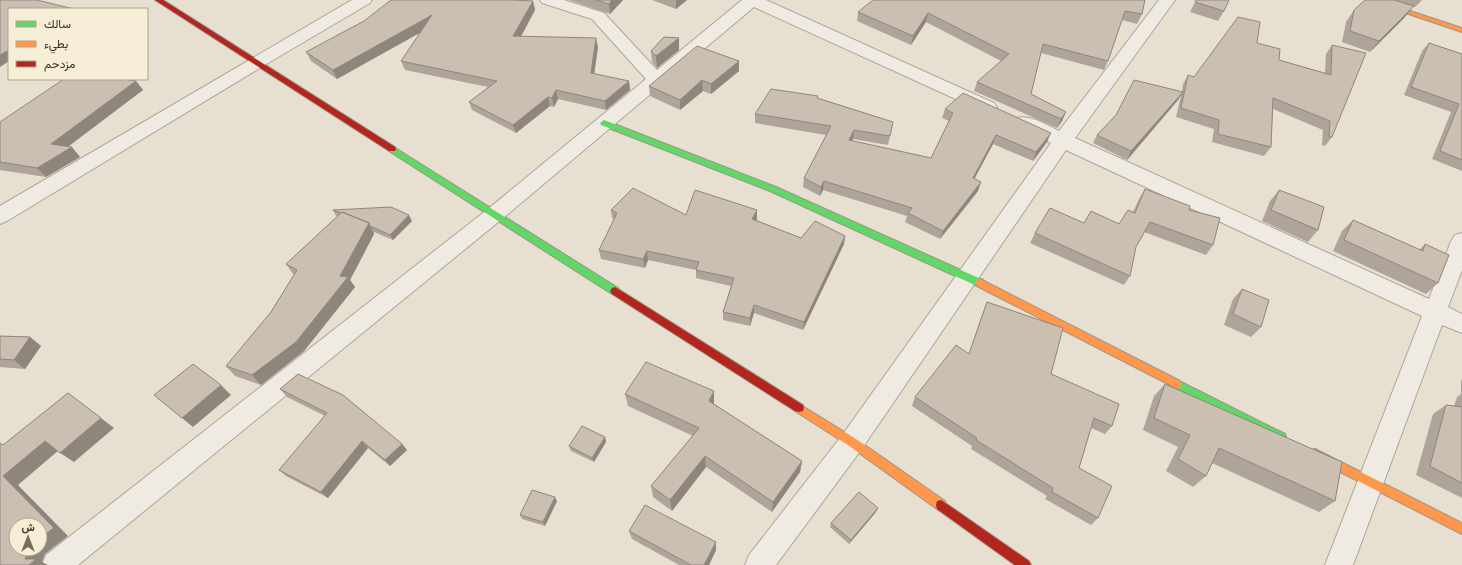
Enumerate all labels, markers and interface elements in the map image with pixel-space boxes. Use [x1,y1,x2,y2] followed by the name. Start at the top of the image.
[8,8,148,80] legend
[44,16,71,31] text: سالك
[44,36,68,54] text: بطيء
[44,56,75,72] text: مزدحم
[8,517,48,557] north arrow
[21,520,35,534] text: ش

